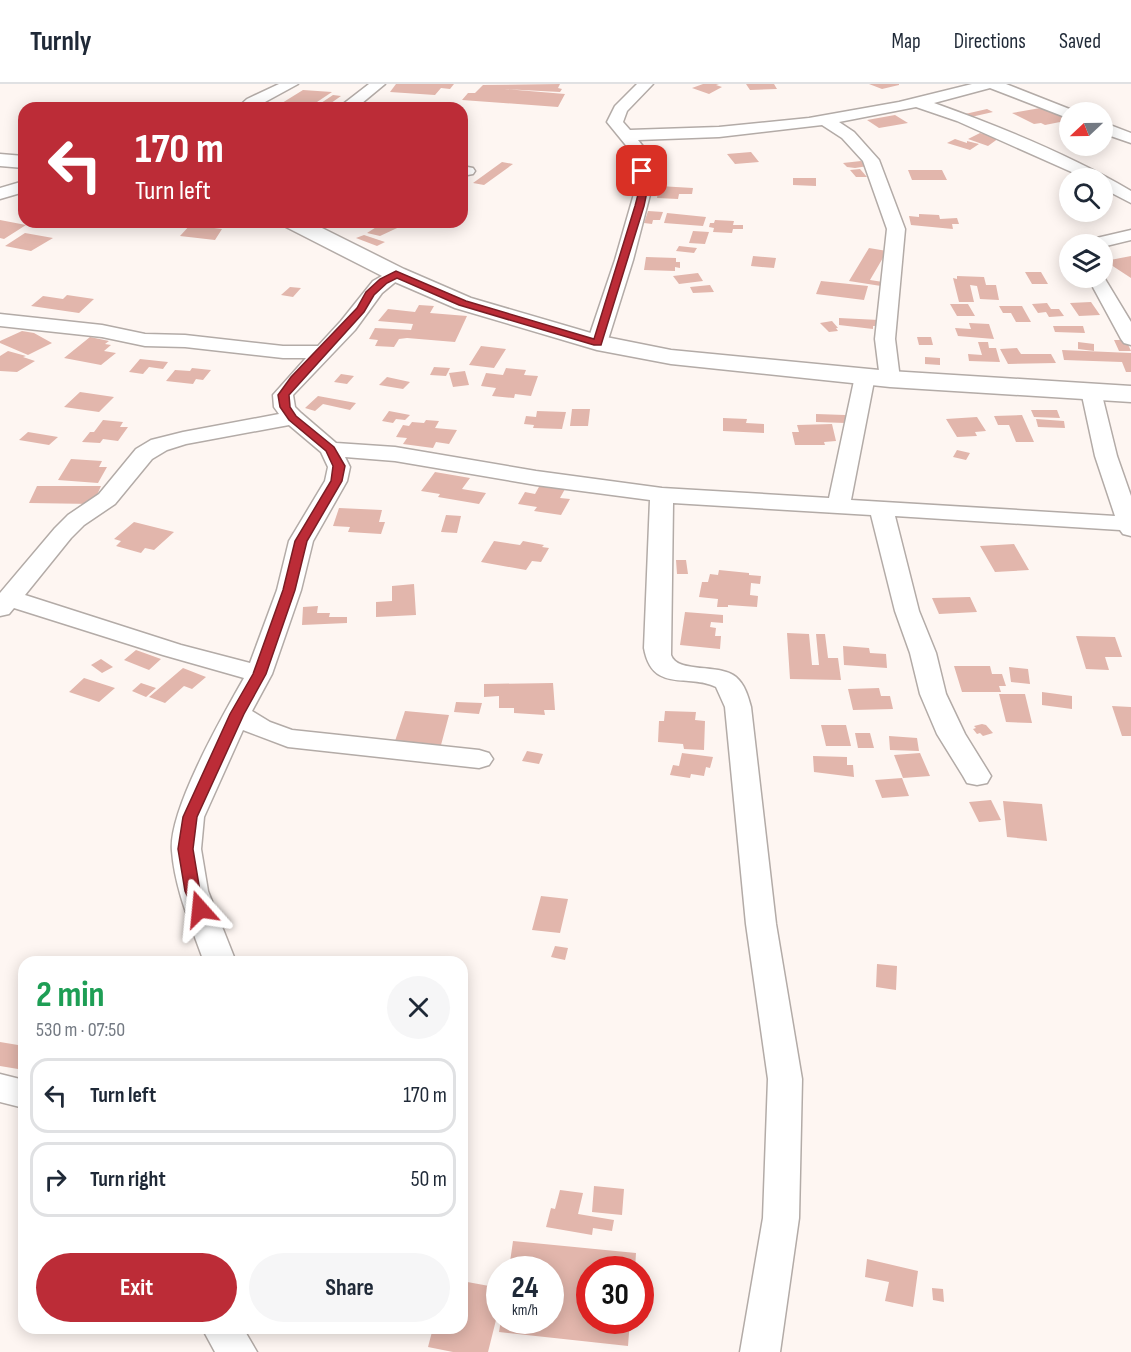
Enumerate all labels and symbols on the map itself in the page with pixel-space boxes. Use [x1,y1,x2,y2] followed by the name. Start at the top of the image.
[1059,102,1113,156] north arrow
[616,145,667,196] pin
[168,877,232,941] position arrow
[576,1256,654,1334] speed limit sign: 30

